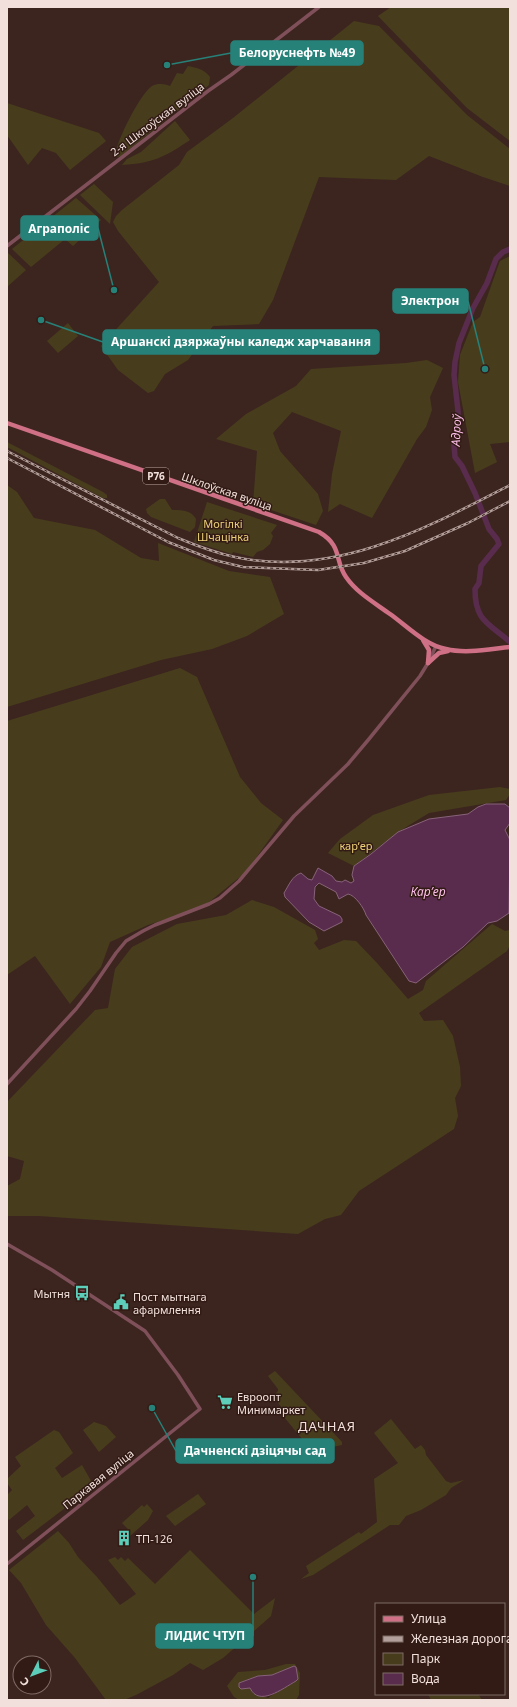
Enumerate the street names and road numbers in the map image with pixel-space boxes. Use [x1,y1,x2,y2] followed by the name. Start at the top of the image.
[107,79,207,159] street label: 2-я Шклоўская вуліца
[143,468,169,484] road number: Р76
[180,468,274,514] street label: Шклоўская вуліца
[59,1446,137,1512] street label: Паркавая вуліца

